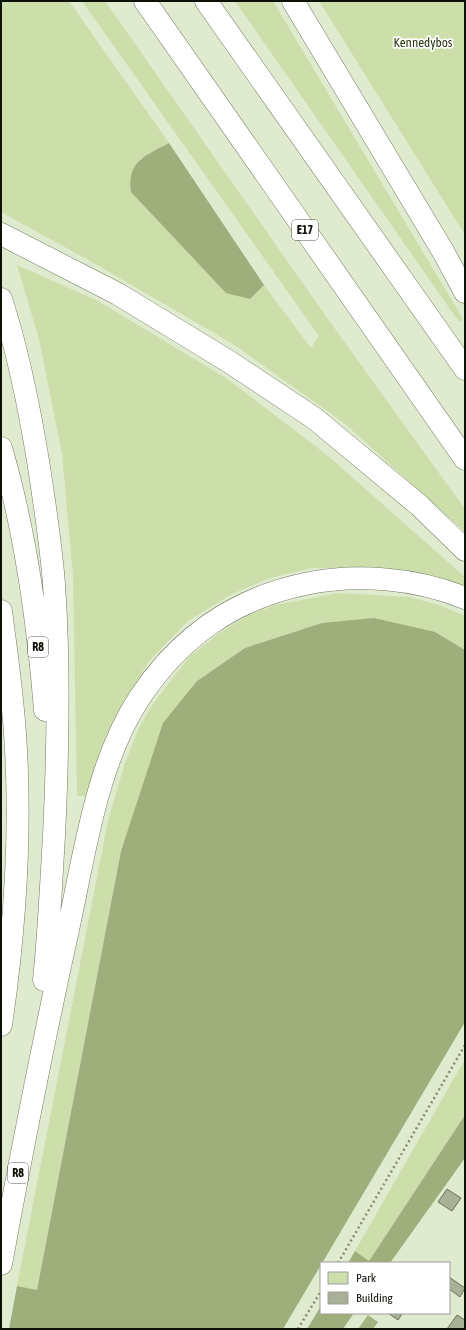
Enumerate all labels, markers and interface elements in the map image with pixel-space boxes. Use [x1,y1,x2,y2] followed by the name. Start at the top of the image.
[394,35,453,50] park label: Kennedybos
[292,220,318,240] road number: E17
[28,637,48,657] road number: R8
[8,1163,28,1183] road number: R8
[320,1262,450,1314] legend
[356,1271,377,1285] text: Park
[356,1291,394,1305] text: Building

